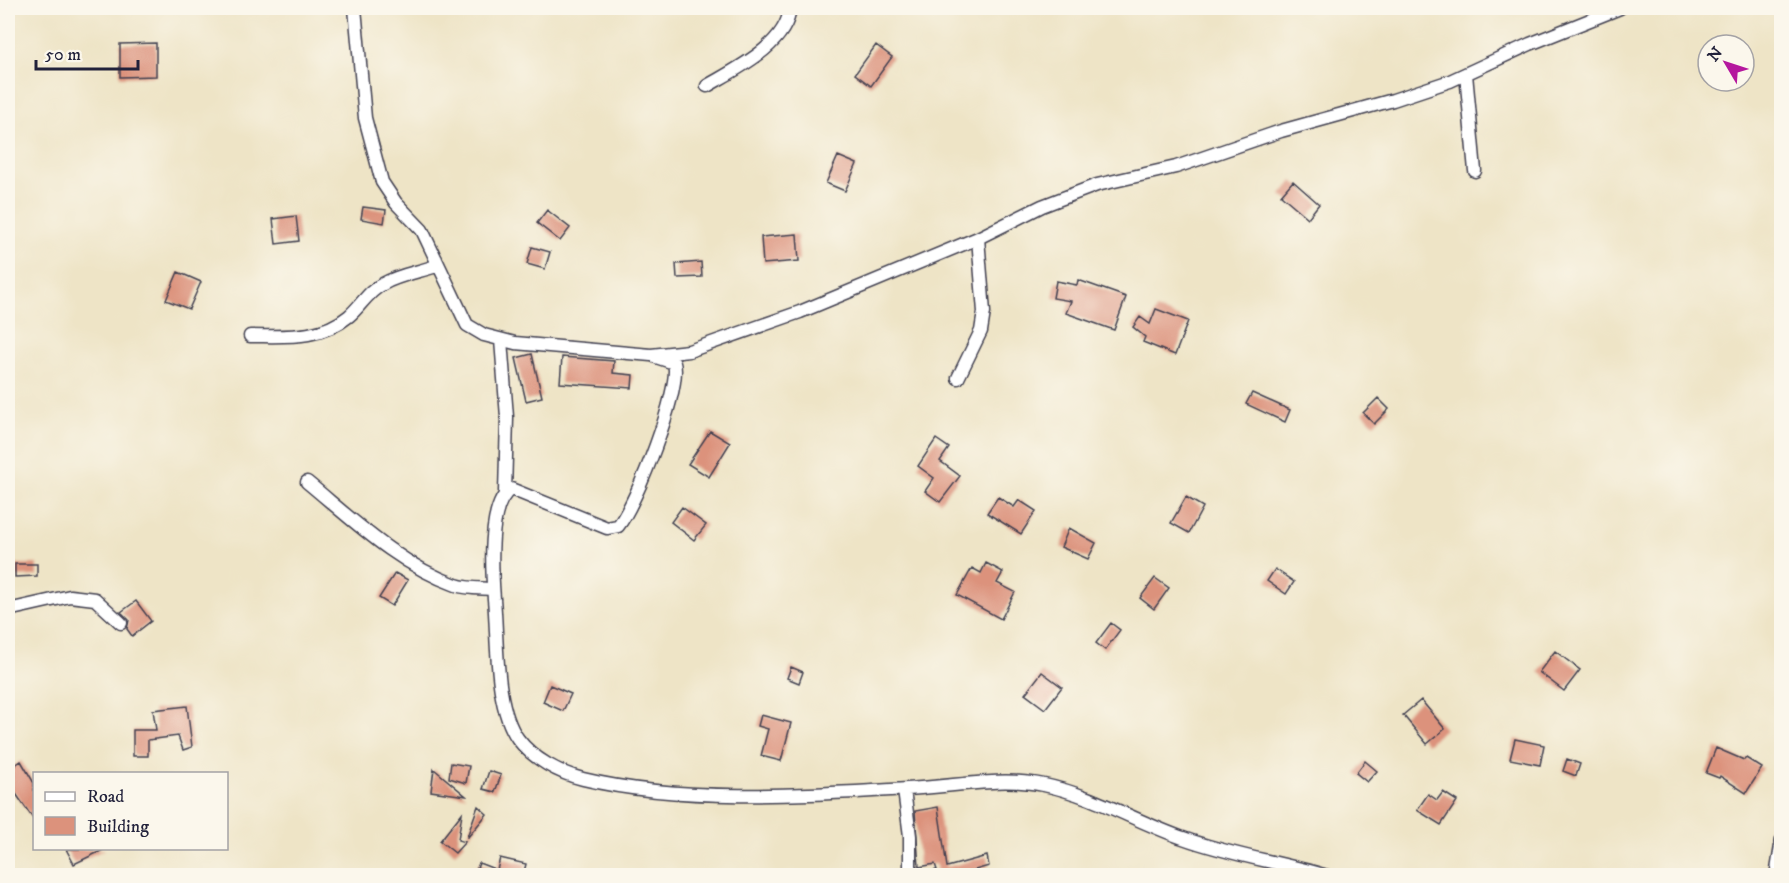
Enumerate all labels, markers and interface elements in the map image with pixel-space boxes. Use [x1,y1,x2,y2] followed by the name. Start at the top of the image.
[36,33,138,71] scale bar
[1696,33,1756,93] north arrow
[1703,43,1727,66] text: N
[45,44,81,66] text: 50 m
[33,772,228,850] legend
[87,786,124,808] text: Road
[87,816,149,838] text: Building

